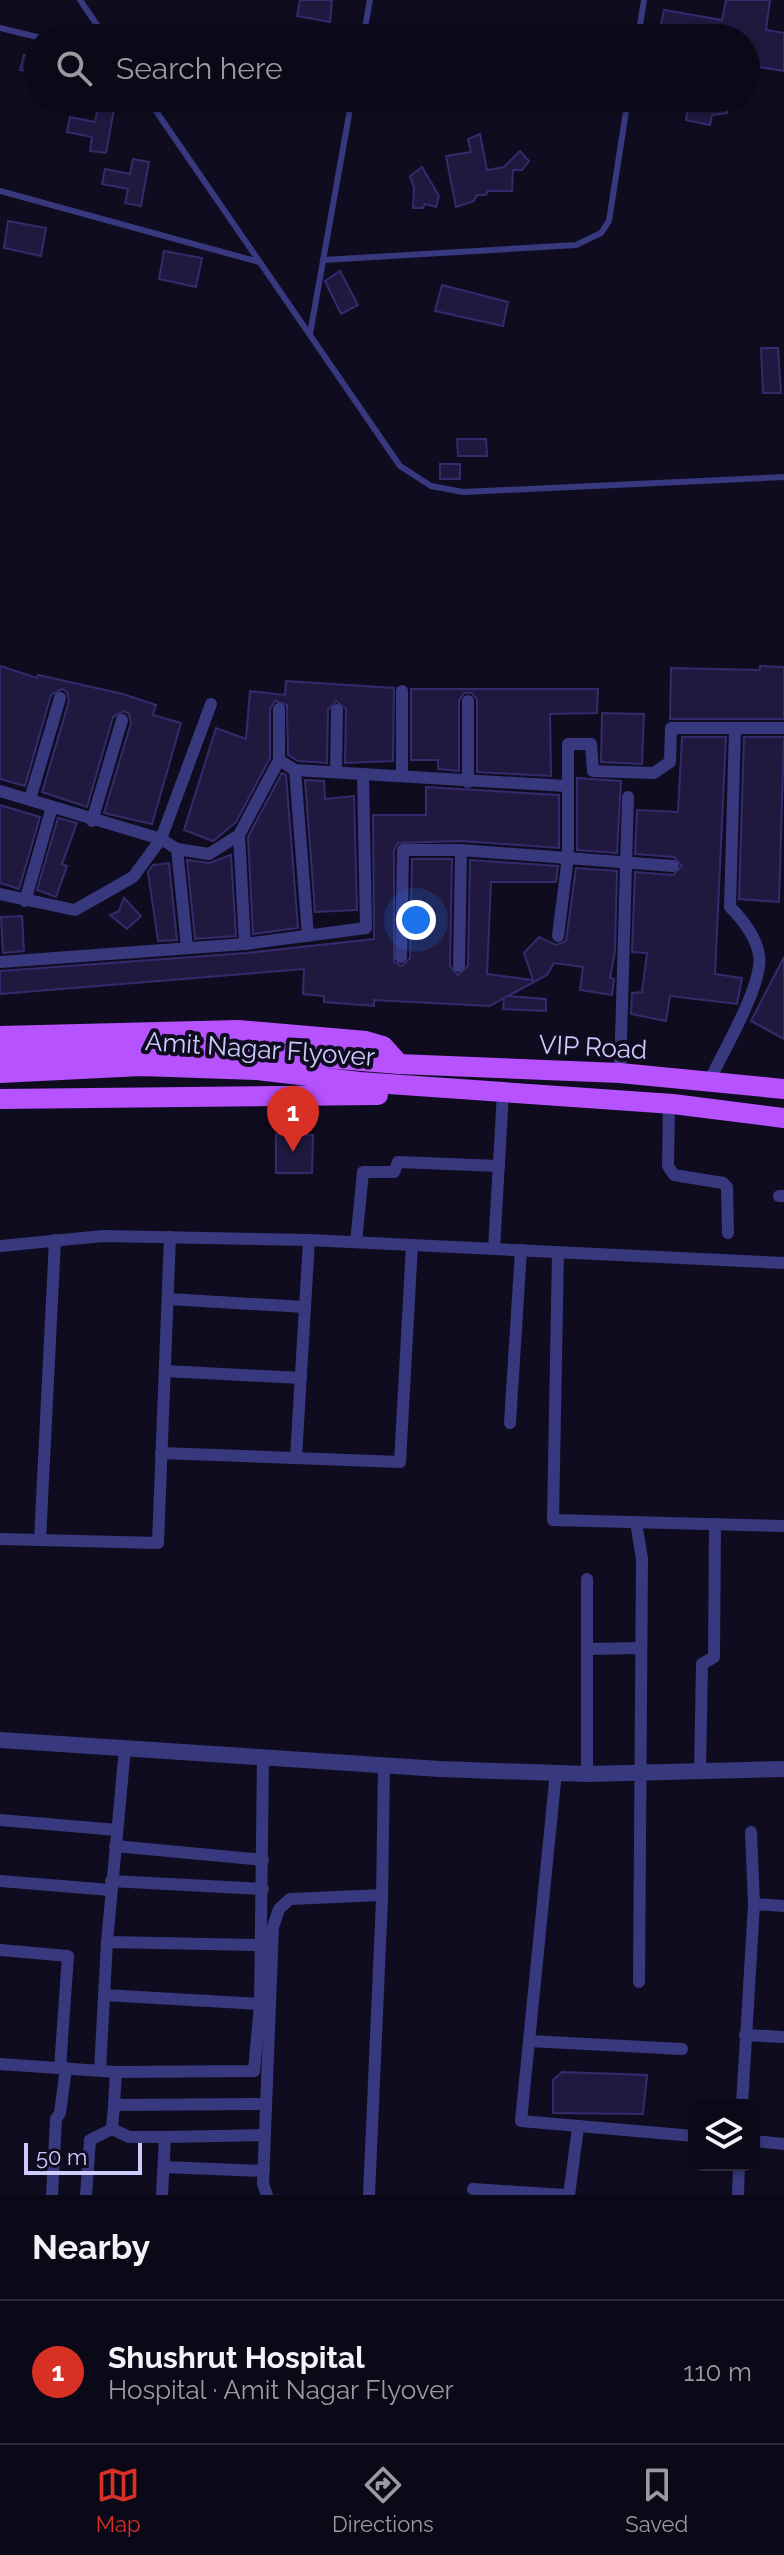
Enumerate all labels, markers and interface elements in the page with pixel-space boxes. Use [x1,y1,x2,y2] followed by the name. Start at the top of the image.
[24,24,760,112] search box
[52,46,96,90] icon: search
[116,51,283,86] text: Search here
[396,900,436,940] your location
[144,1026,376,1072] street label: Amit Nagar Flyover
[538,1029,648,1065] street label: VIP Road
[267,1086,319,1152] pin: 1
[688,2099,760,2171] map controls
[688,2099,760,2171] button: layers
[24,2139,142,2175] scale bar
[36,2144,87,2170] text: 50 m
[32,2227,150,2267] text: Nearby
[108,2340,365,2375] text: Shushrut Hospital
[52,2357,64,2387] text: 1
[683,2357,752,2387] text: 110 m
[108,2375,454,2405] text: Hospital · Amit Nagar Flyover
[96,2463,141,2537] tab: Map
[332,2463,434,2537] tab: Directions
[625,2463,688,2537] tab: Saved

